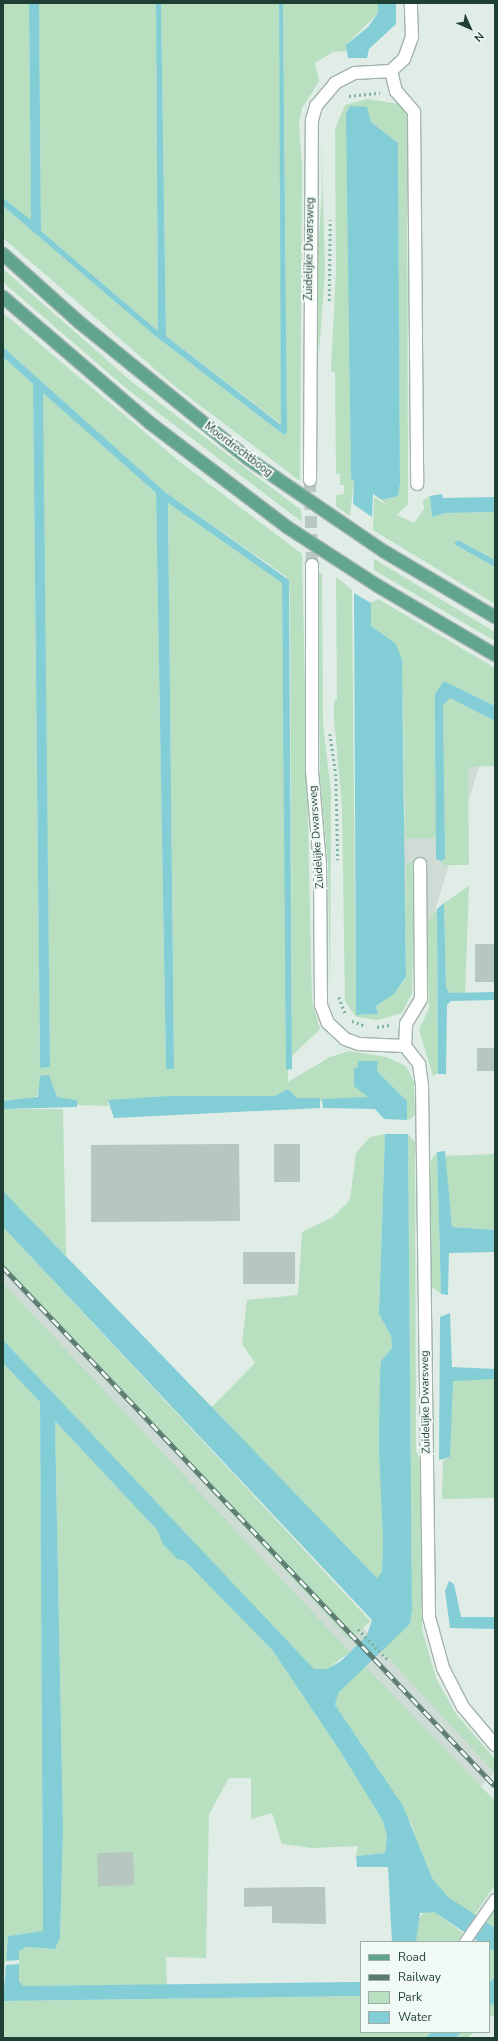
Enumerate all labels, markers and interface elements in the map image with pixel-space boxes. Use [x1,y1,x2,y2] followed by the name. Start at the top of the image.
[450,8,490,48] north arrow
[471,29,487,45] text: N
[302,197,318,301] street label: Zuidelijke Dwarsweg
[201,420,275,480] street label: Moordrechtboog
[307,785,327,889] street label: Zuidelijke Dwarsweg
[418,1350,434,1454] street label: Zuidelijke Dwarsweg
[360,1941,490,2033] legend
[398,1949,426,1965] text: Road
[398,1969,441,1985] text: Railway
[398,1989,422,2005] text: Park
[398,2009,432,2025] text: Water

